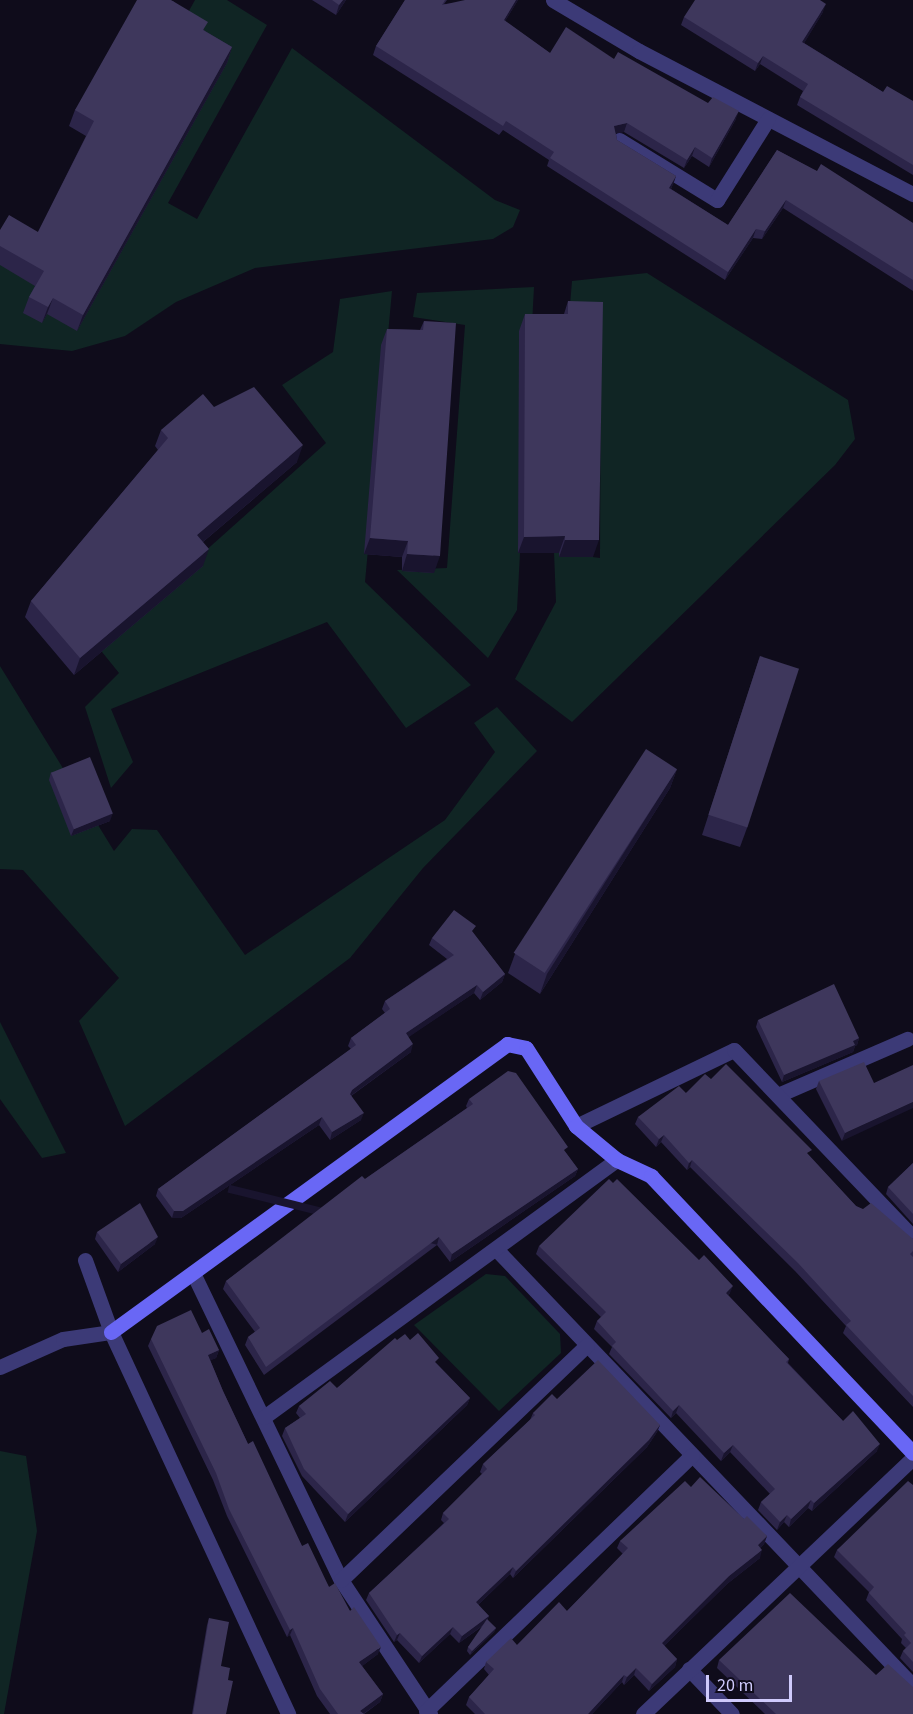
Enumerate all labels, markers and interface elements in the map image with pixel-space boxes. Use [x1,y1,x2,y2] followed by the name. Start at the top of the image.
[709,1663,794,1701] scale bar
[717,1673,753,1698] text: 20 m

